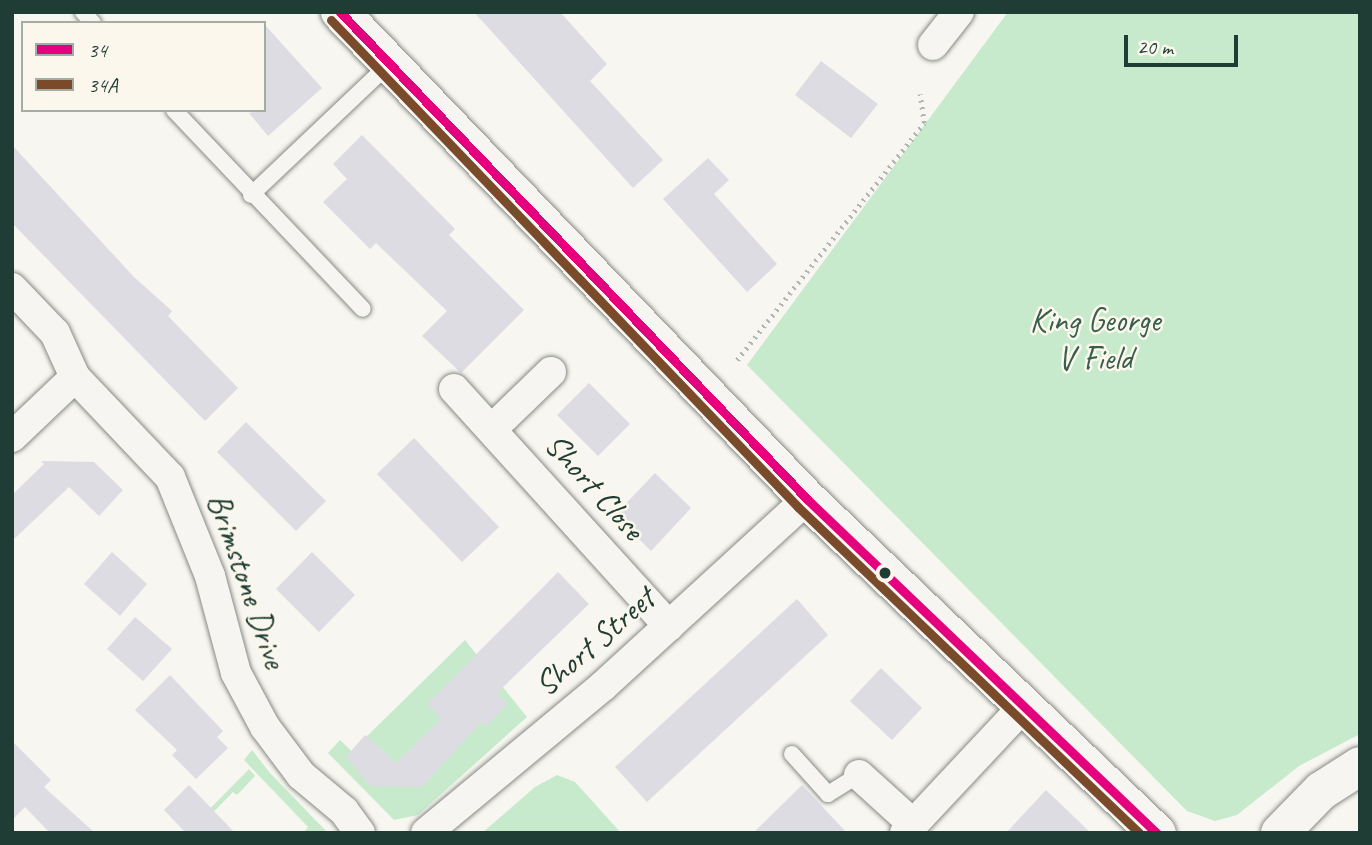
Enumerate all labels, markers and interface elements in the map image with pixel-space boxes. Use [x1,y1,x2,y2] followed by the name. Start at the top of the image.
[21,21,266,112] legend
[1127,21,1241,65] scale bar
[1137,34,1173,60] text: 20 m
[88,37,107,63] text: 34
[88,72,117,98] text: 34A
[1030,301,1160,379] park label: King George V Field
[536,426,652,548] street label: Short Close
[198,488,294,674] street label: Brimstone Drive
[878,566,892,580] unlabelled marker
[527,579,663,705] street label: Short Street

